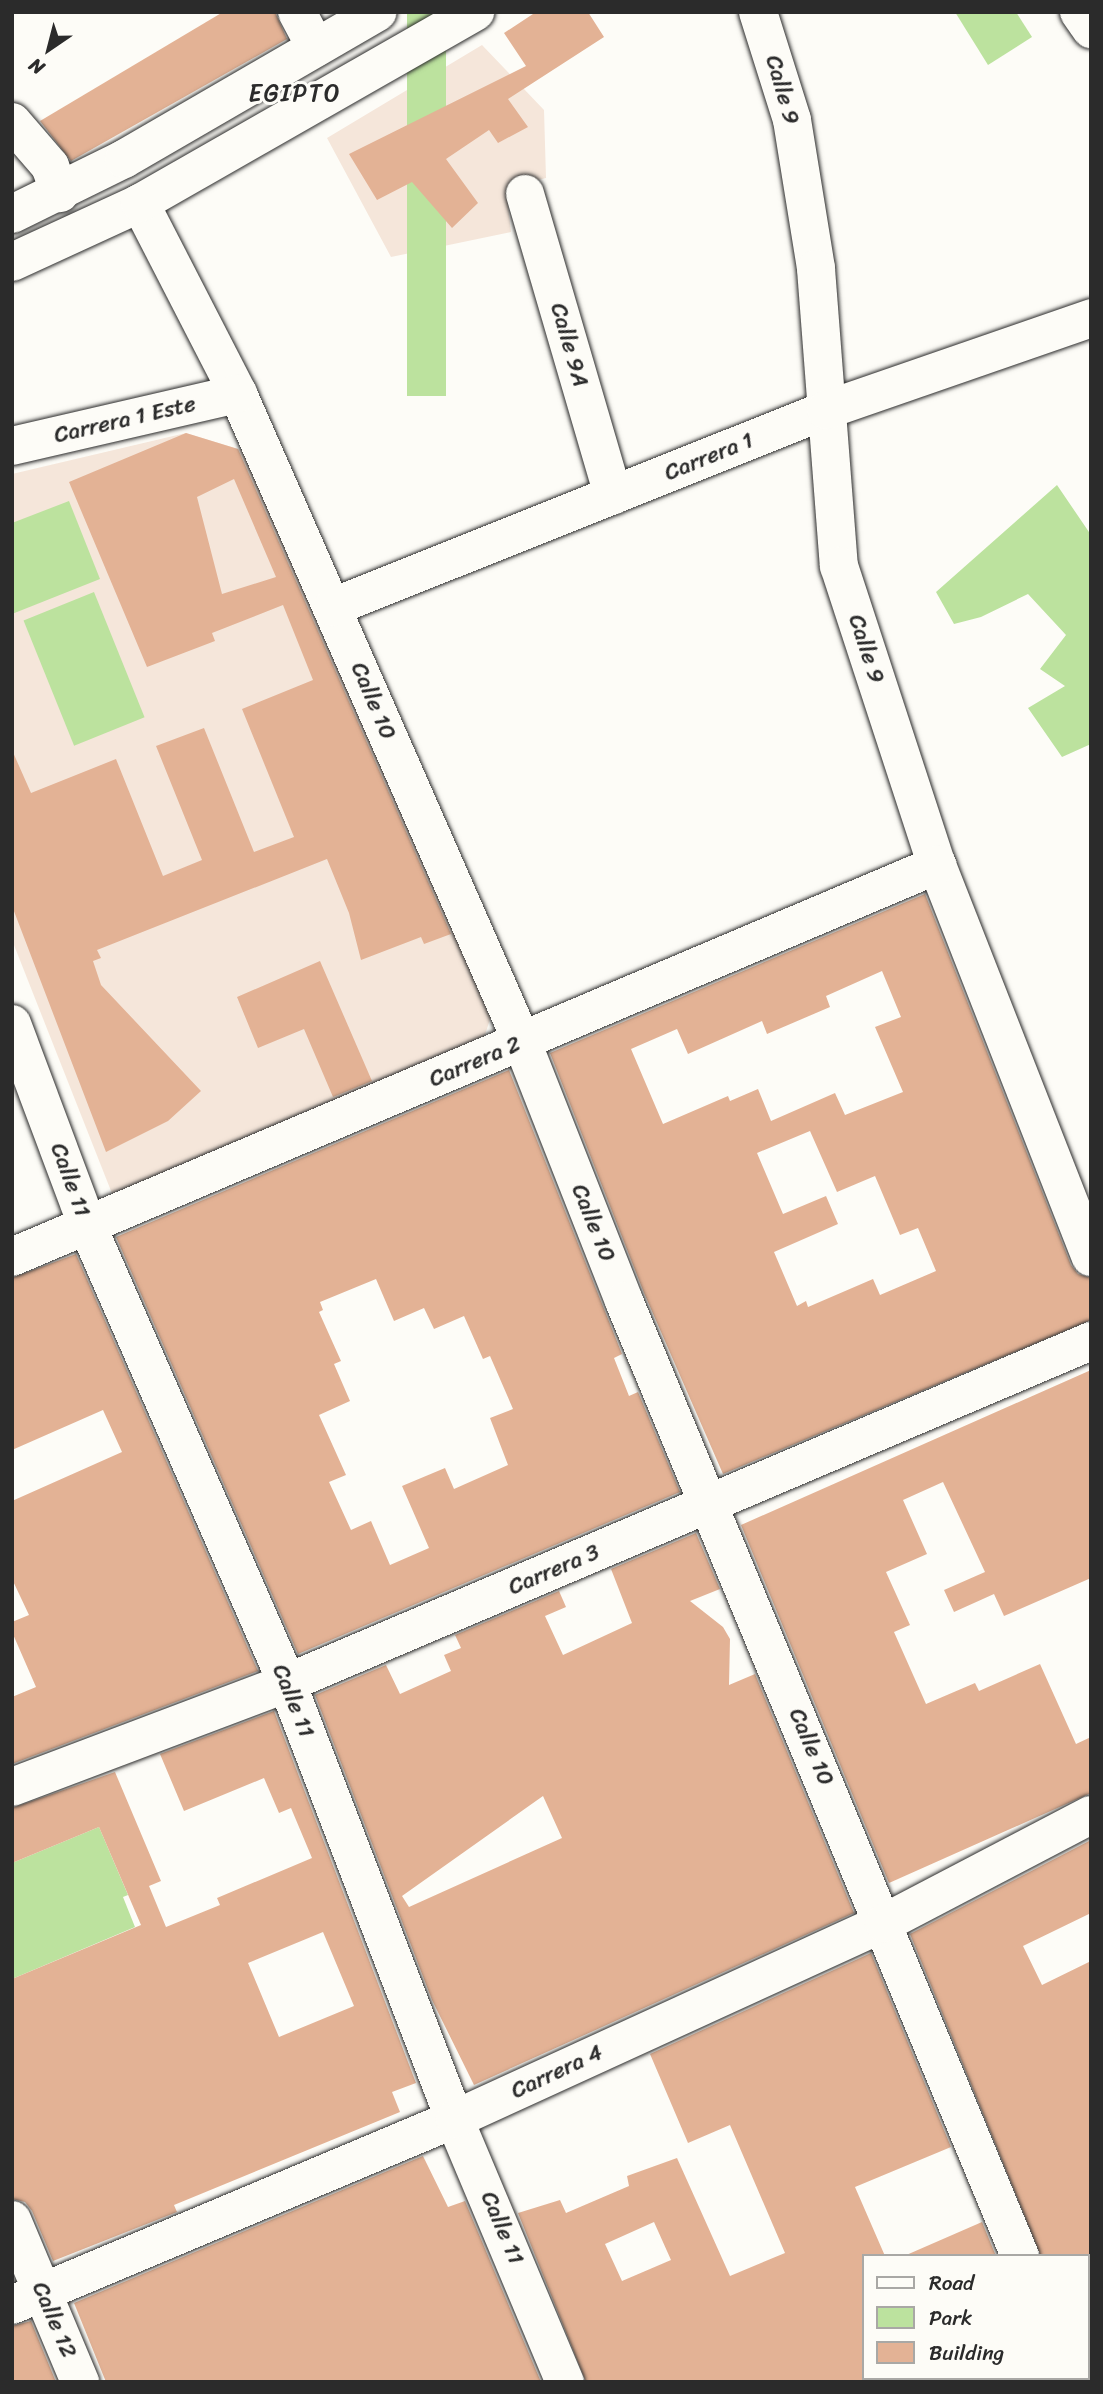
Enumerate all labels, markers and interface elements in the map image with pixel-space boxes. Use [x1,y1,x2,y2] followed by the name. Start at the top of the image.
[14,14,84,84] north arrow
[22,49,52,84] text: N
[759,52,805,128] street label: Calle 9
[251,80,339,108] district label: EGIPTO
[544,300,594,390] street label: Calle 9A
[51,390,199,450] street label: Carrera 1 Este
[661,427,757,487] street label: Carrera 1
[842,611,890,687] street label: Calle 9
[344,658,402,744] street label: Calle 10
[425,1030,525,1094] street label: Carrera 2
[44,1139,96,1221] street label: Calle 11
[565,1180,621,1266] street label: Calle 10
[504,1539,604,1601] street label: Carrera 3
[266,1660,320,1742] street label: Calle 11
[782,1704,840,1790] street label: Calle 10
[507,2039,607,2105] street label: Carrera 4
[474,2187,530,2269] street label: Calle 11
[862,2254,1089,2380] legend
[929,2264,974,2302] text: Road
[26,2278,82,2362] street label: Calle 12
[929,2299,972,2337] text: Park
[929,2334,1004,2372] text: Building

